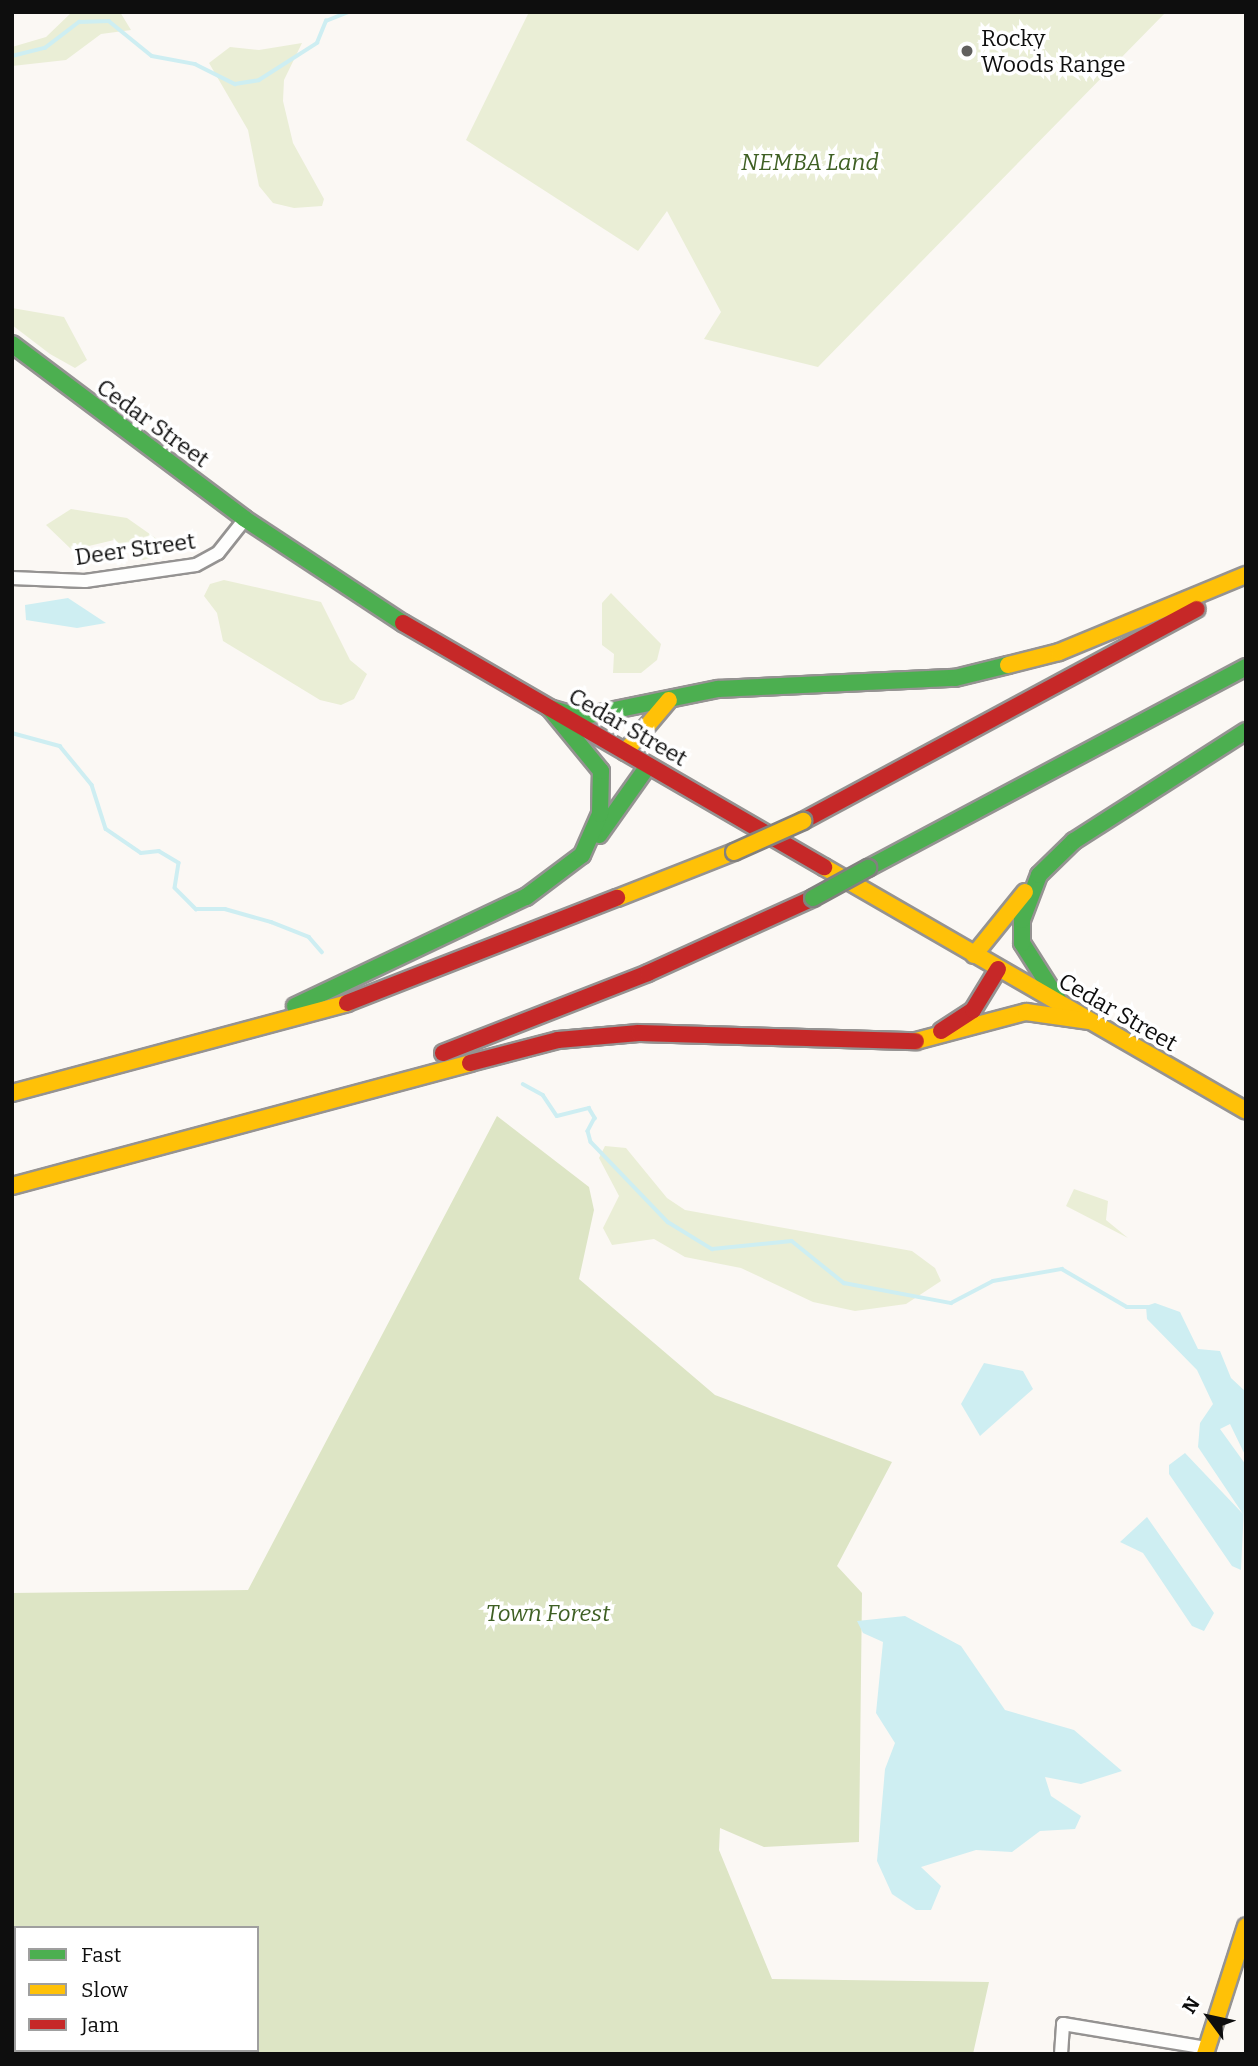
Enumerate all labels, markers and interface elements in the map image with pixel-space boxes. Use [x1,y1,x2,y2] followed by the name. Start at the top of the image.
[981,24,1126,78] place label: Rocky Woods Range
[959,43,975,59] marker: Rocky Woods Range
[741,148,879,176] park label: NEMBA Land
[91,373,215,473] street label: Cedar Street
[73,527,197,571] street label: Deer Street
[564,682,692,772] street label: Cedar Street
[1054,967,1182,1057] street label: Cedar Street
[486,1599,610,1627] park label: Town Forest
[14,1926,259,2052] legend
[81,1942,121,1968] text: Fast
[81,1977,128,2003] text: Slow
[1174,1982,1244,2052] north arrow
[1177,1993,1205,2018] text: N
[81,2012,119,2038] text: Jam

